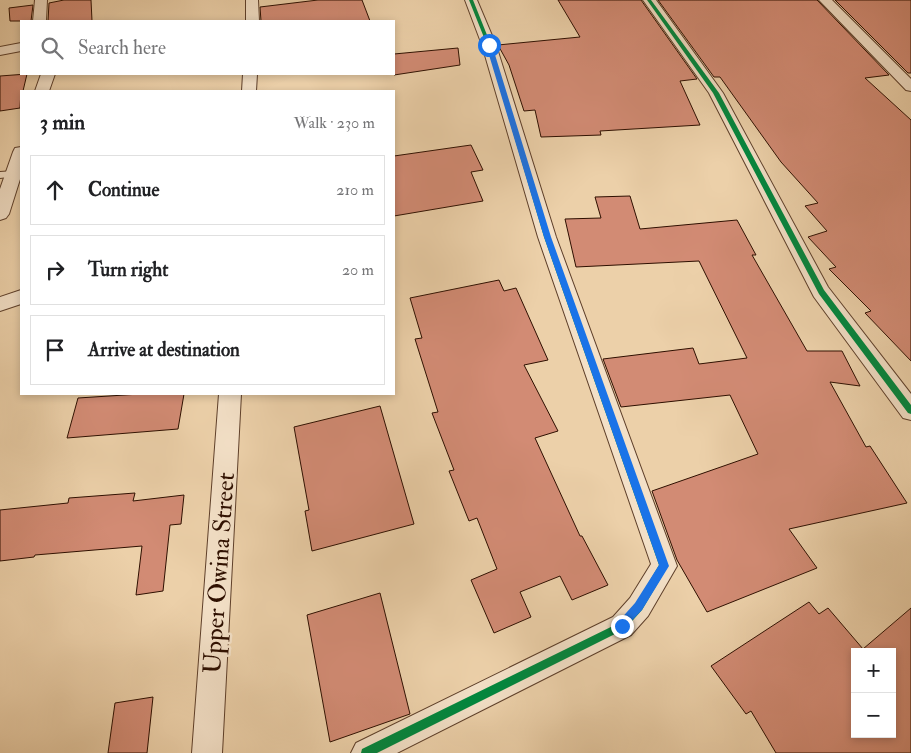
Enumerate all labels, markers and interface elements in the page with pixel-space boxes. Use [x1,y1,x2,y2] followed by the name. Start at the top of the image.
[20,20,395,75] search box
[38,34,66,62] icon: search
[478,34,501,57] route start
[78,36,166,60] text: Search here
[40,109,85,136] text: 3 min
[294,113,375,133] text: Walk · 230 m
[41,176,69,204] icon: ahead
[88,178,159,202] text: Continue
[336,180,374,200] text: 210 m
[41,256,69,284] icon: right
[88,258,168,282] text: Turn right
[342,260,374,280] text: 20 m
[41,336,69,364] icon: arrive
[88,338,240,362] text: Arrive at destination
[197,471,242,675] street label: Upper Owina Street
[611,615,634,638] route end
[851,648,896,738] map controls
[851,648,896,693] button: +
[851,693,896,738] button: −

